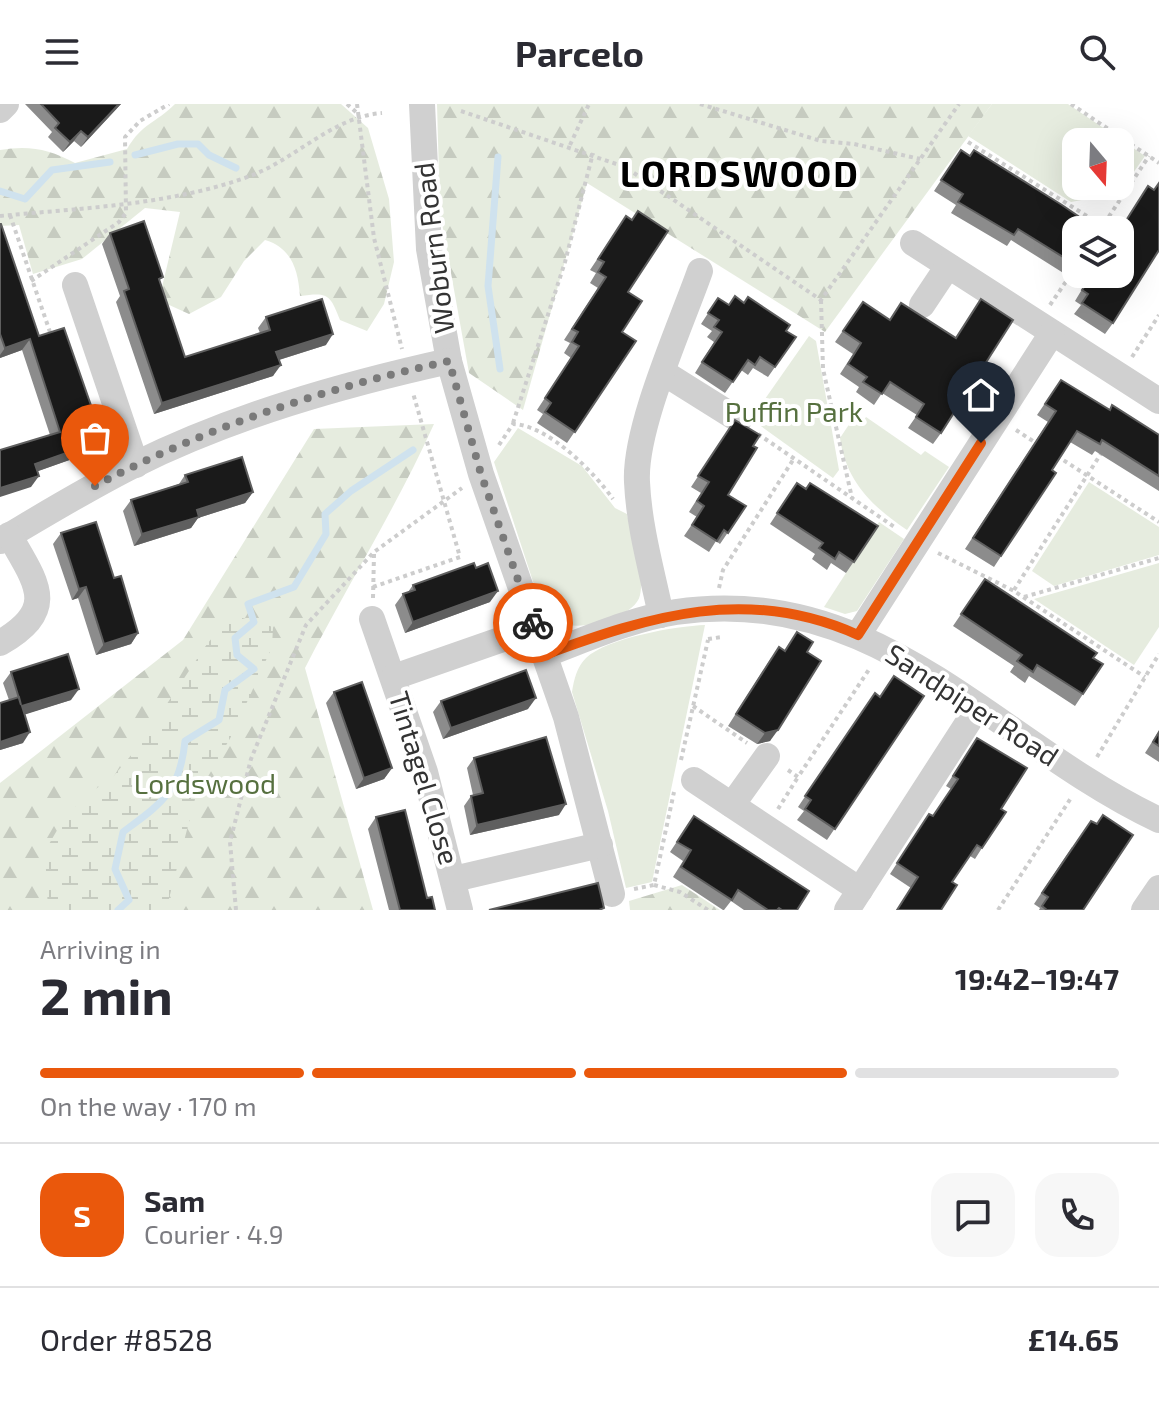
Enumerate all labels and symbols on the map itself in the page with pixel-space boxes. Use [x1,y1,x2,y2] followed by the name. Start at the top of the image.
[1062,128,1134,200] north arrow
[620,151,860,194] district label: LORDSWOOD
[406,161,460,336] street label: Woburn Road
[947,361,1015,443] pin
[725,394,863,428] park label: Puffin Park
[61,404,129,486] pin
[493,583,573,663] courier
[880,636,1065,773] street label: Sandpiper Road
[382,687,467,868] street label: Tintagel Close
[134,766,276,800] park label: Lordswood

